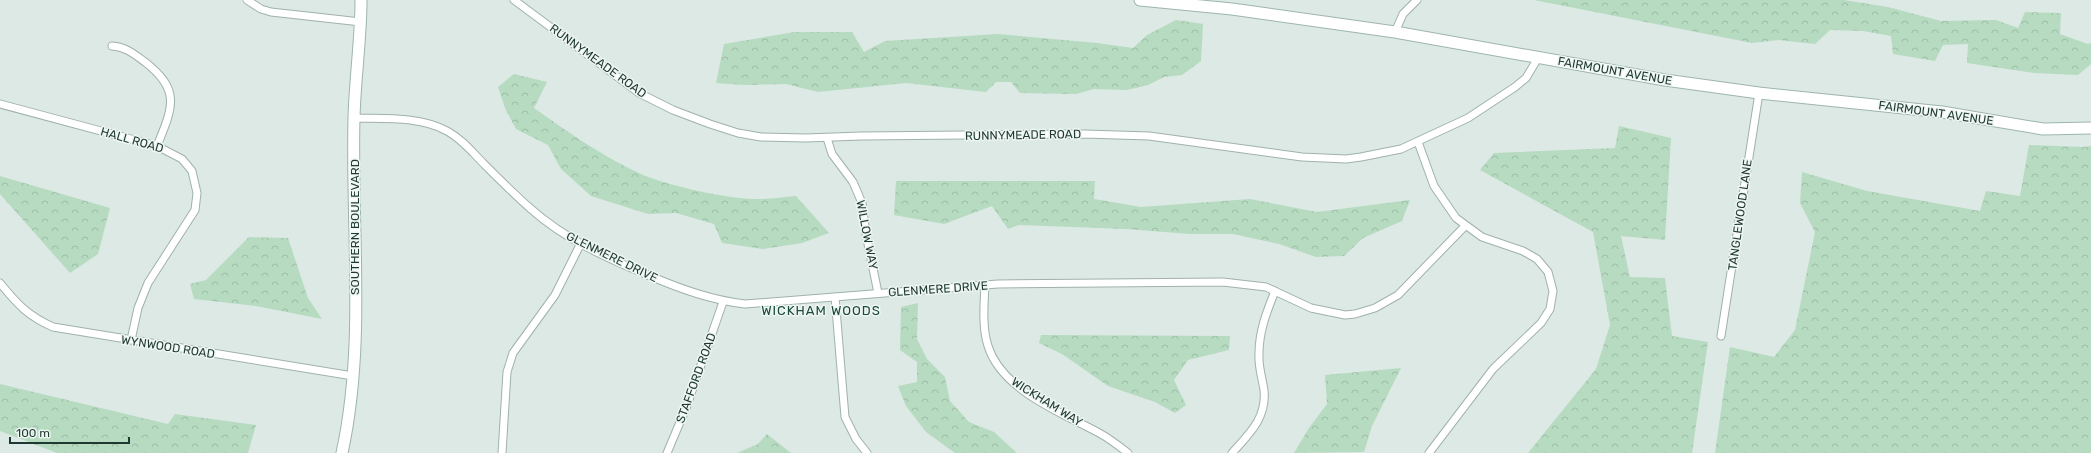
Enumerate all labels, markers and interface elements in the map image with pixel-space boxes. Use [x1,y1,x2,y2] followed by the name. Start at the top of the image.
[547,21,649,101] street label: RUNNYMEADE ROAD
[1557,54,1673,88] street label: FAIRMOUNT AVENUE
[1878,98,1994,128] street label: FAIRMOUNT AVENUE
[99,124,165,156] street label: HALL ROAD
[965,127,1081,143] street label: RUNNYMEADE ROAD
[348,159,362,295] street label: SOUTHERN BOULEVARD
[1725,159,1755,271] street label: TANGLEWOOD LANE
[853,199,881,271] street label: WILLOW WAY
[564,229,660,285] street label: GLENMERE DRIVE
[888,279,988,299] street label: GLENMERE DRIVE
[761,303,881,318] district label: WICKHAM WOODS
[673,331,719,425] street label: STAFFORD ROAD
[120,333,216,361] street label: WYNWOOD ROAD
[1009,375,1085,430] street label: WICKHAM WAY
[10,419,129,445] scale bar
[16,426,50,440] text: 100 m

